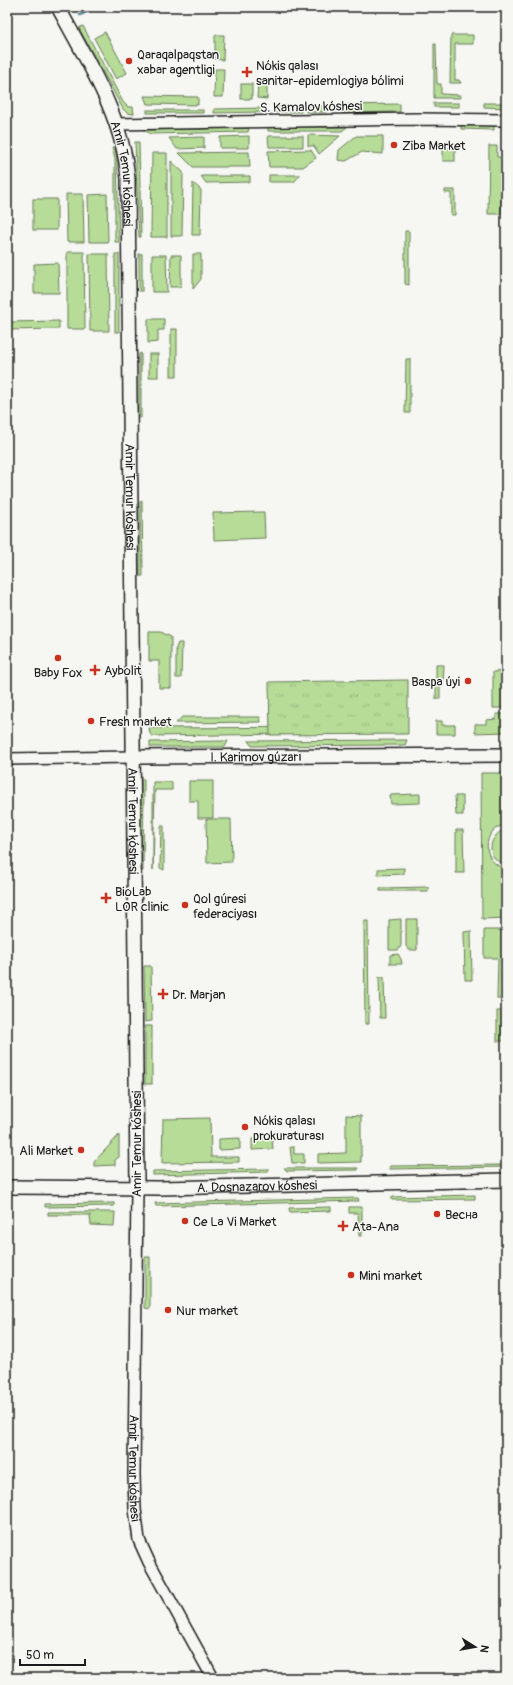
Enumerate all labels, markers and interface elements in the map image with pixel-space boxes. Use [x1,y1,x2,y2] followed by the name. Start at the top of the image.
[137,47,219,78] place label: Qaraqalpaqstan xabar agentligi
[124,56,134,66] marker: Qaraqalpaqstan xabar agentligi
[256,58,404,89] place label: Nókis qalası sanitar-epidemlogiya bólimi
[241,66,253,78] marker: Nókis qalası sanitar-epidemlogiya bólimi
[260,98,362,116] street label: S. Kamalov kóshesi
[107,119,135,226] street label: Amir Temur kóshesi
[402,138,466,154] place label: Ziba Market
[389,140,399,150] marker: Ziba Market
[121,443,138,550] street label: Amir Temur kóshesi
[53,653,63,663] marker: Baby Fox
[104,663,142,679] place label: Aybolit
[89,664,101,676] marker: Aybolit
[34,665,82,681] place label: Baby Fox
[411,674,460,690] place label: Baspa úyi
[463,676,473,686] marker: Baspa úyi
[99,714,172,730] place label: Fresh market
[86,716,96,726] marker: Fresh market
[210,749,302,766] street label: I. Karimov gúzarı
[124,767,141,874] street label: Amir Temur kóshesi
[115,884,169,915] place label: BioLab LOR clinic
[193,891,257,922] place label: Qol gúresi federaciyası
[100,892,112,904] marker: BioLab LOR clinic
[180,900,190,910] marker: Qol gúresi federaciyası
[172,987,226,1003] place label: Dr. Marjan
[157,988,169,1000] marker: Dr. Marjan
[129,1091,145,1197] street label: Amir Temur kóshesi
[253,1113,325,1144] place label: Nókis qalası prokuraturası
[240,1122,250,1132] marker: Nókis qalası prokuraturası
[19,1143,74,1159] place label: Ali Market
[76,1145,86,1155] marker: Ali Market
[197,1177,317,1196] street label: A. Dosnazarov kóshesi
[445,1207,478,1223] place label: Весна
[432,1209,442,1219] marker: Весна
[193,1214,277,1230] place label: Ce La Vi Market
[180,1216,190,1226] marker: Ce La Vi Market
[352,1219,399,1235] place label: Ata-Ana
[337,1220,349,1232] marker: Ata-Ana
[359,1268,423,1284] place label: Mini market
[346,1270,356,1280] marker: Mini market
[176,1303,239,1319] place label: Nur market
[163,1305,173,1315] marker: Nur market
[125,1414,144,1522] street label: Amir Temur kóshesi
[455,1627,495,1667] north arrow
[20,1641,85,1667] scale bar
[477,1644,491,1654] text: N
[26,1648,54,1663] text: 50 m

